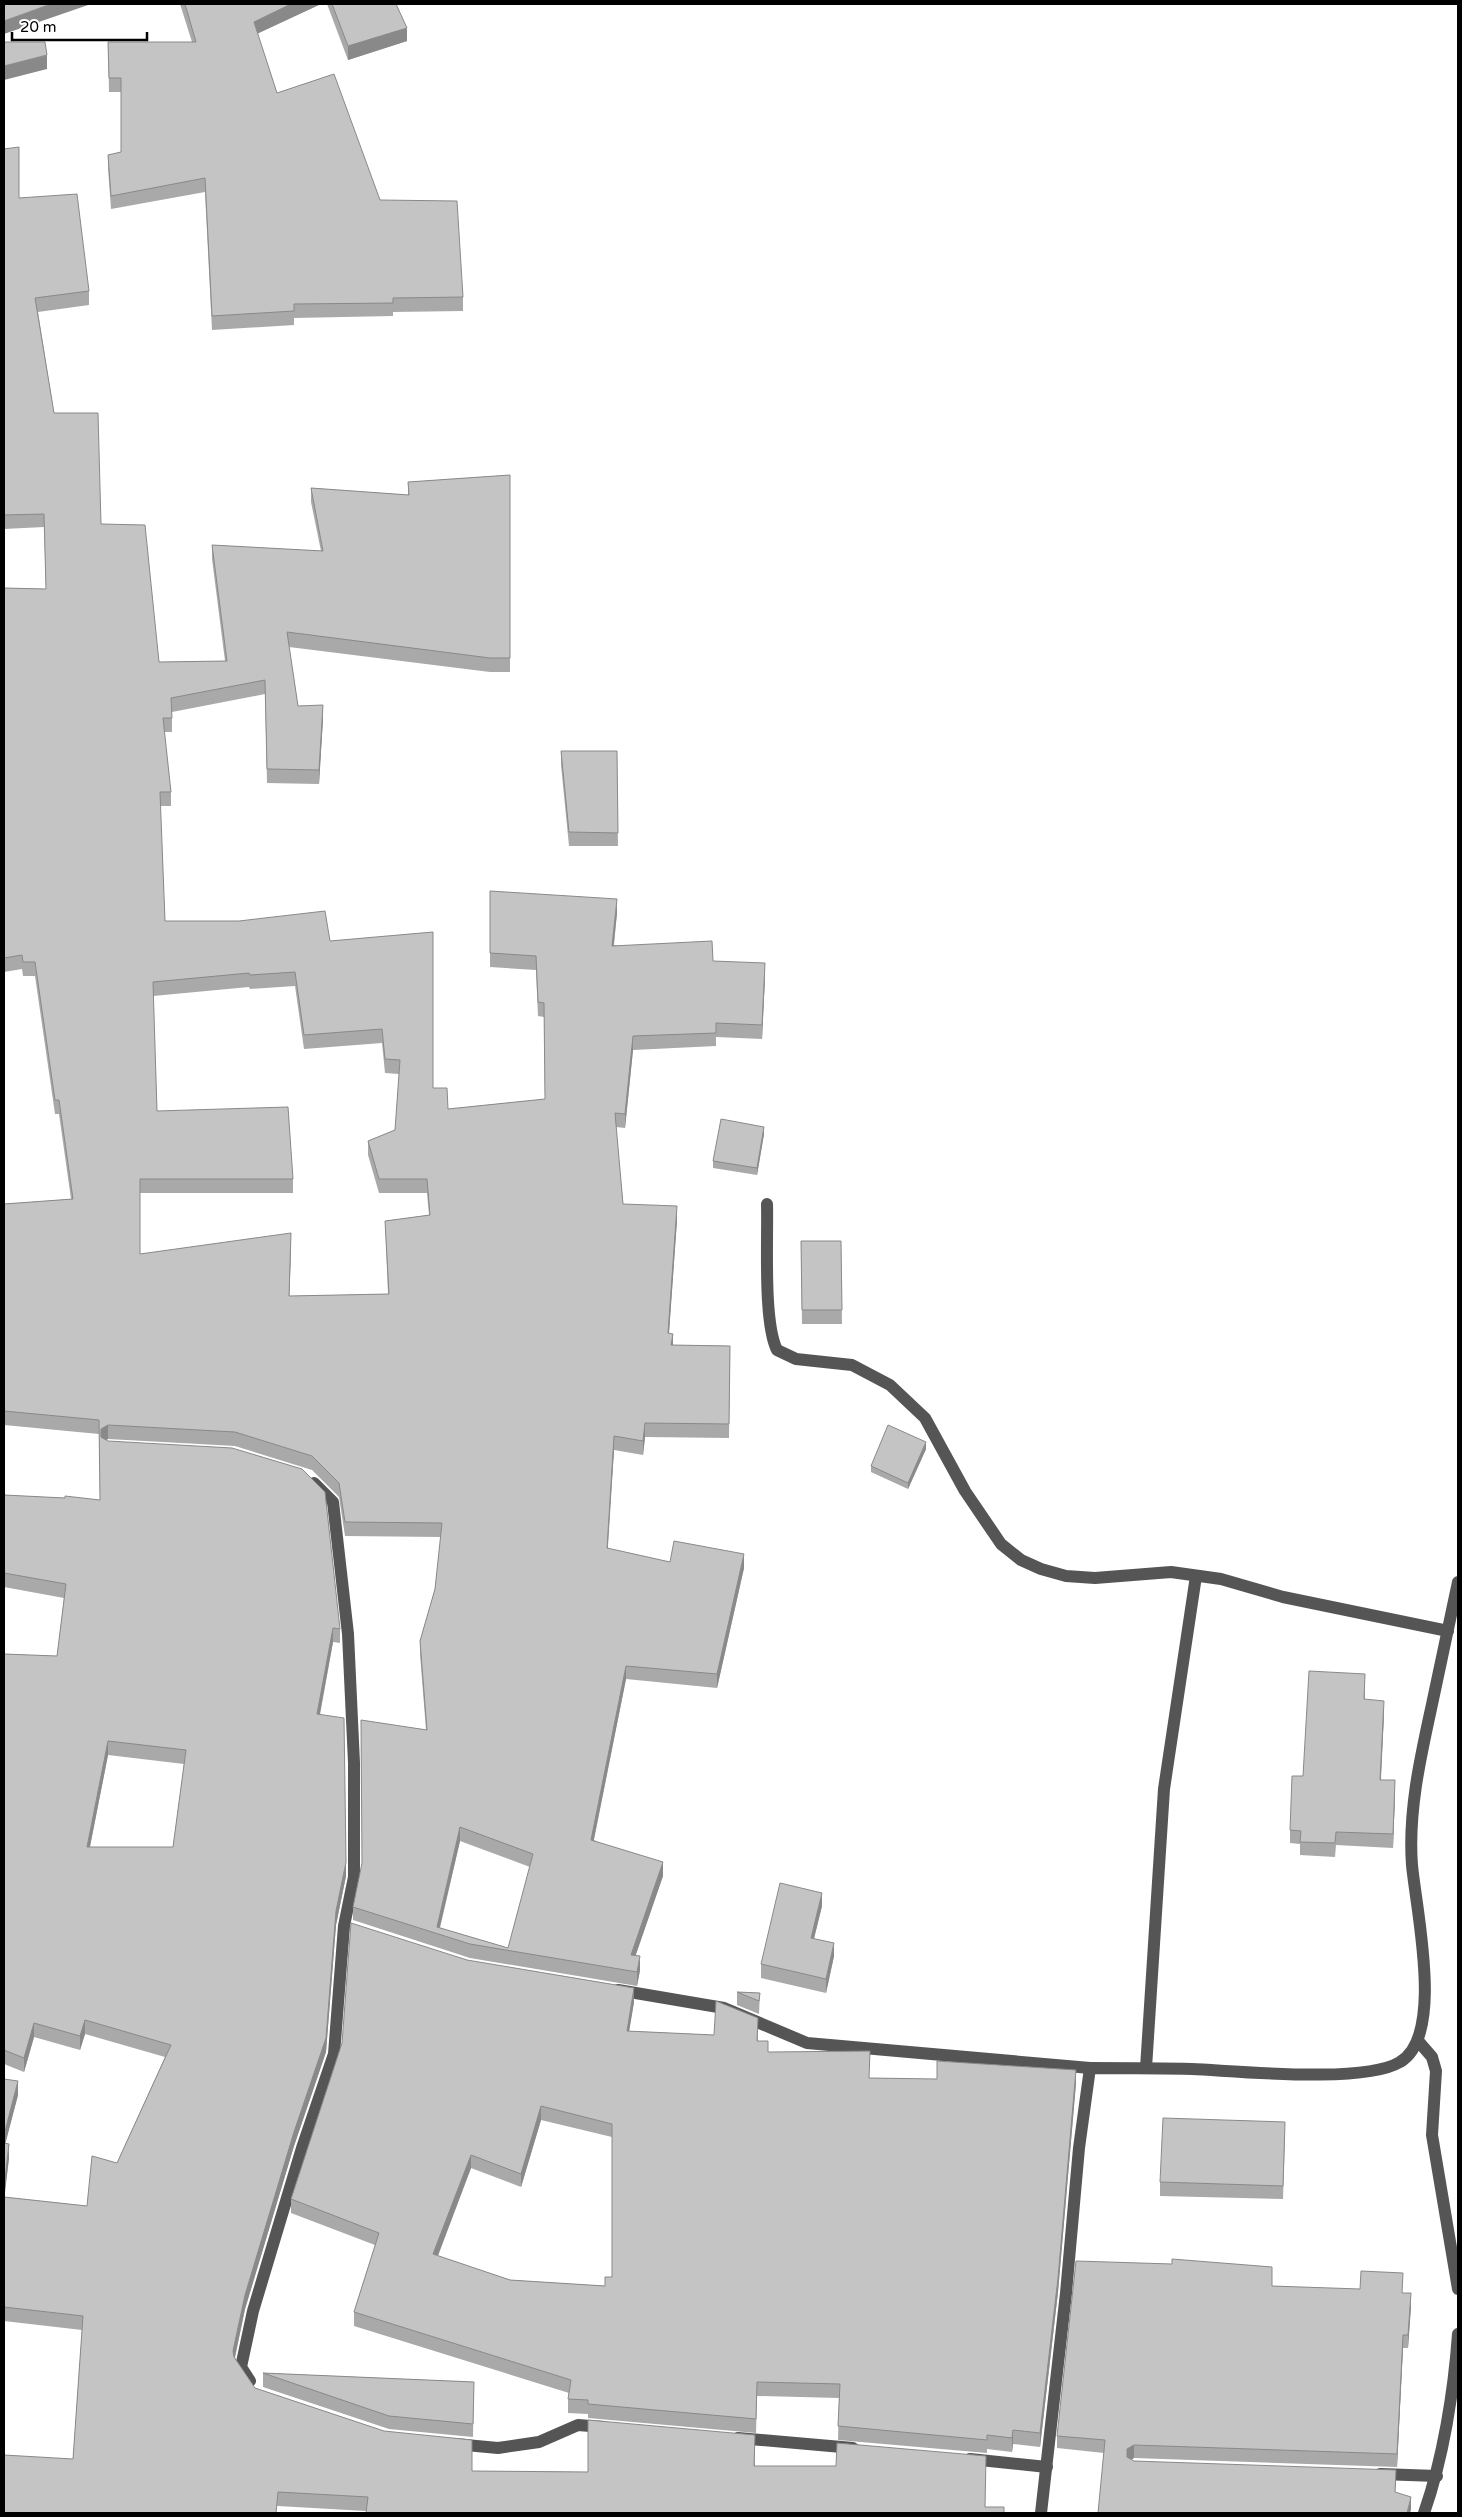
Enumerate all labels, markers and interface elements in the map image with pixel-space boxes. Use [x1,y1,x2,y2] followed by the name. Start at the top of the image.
[12,10,148,42] scale bar
[20,18,57,36] text: 20 m

